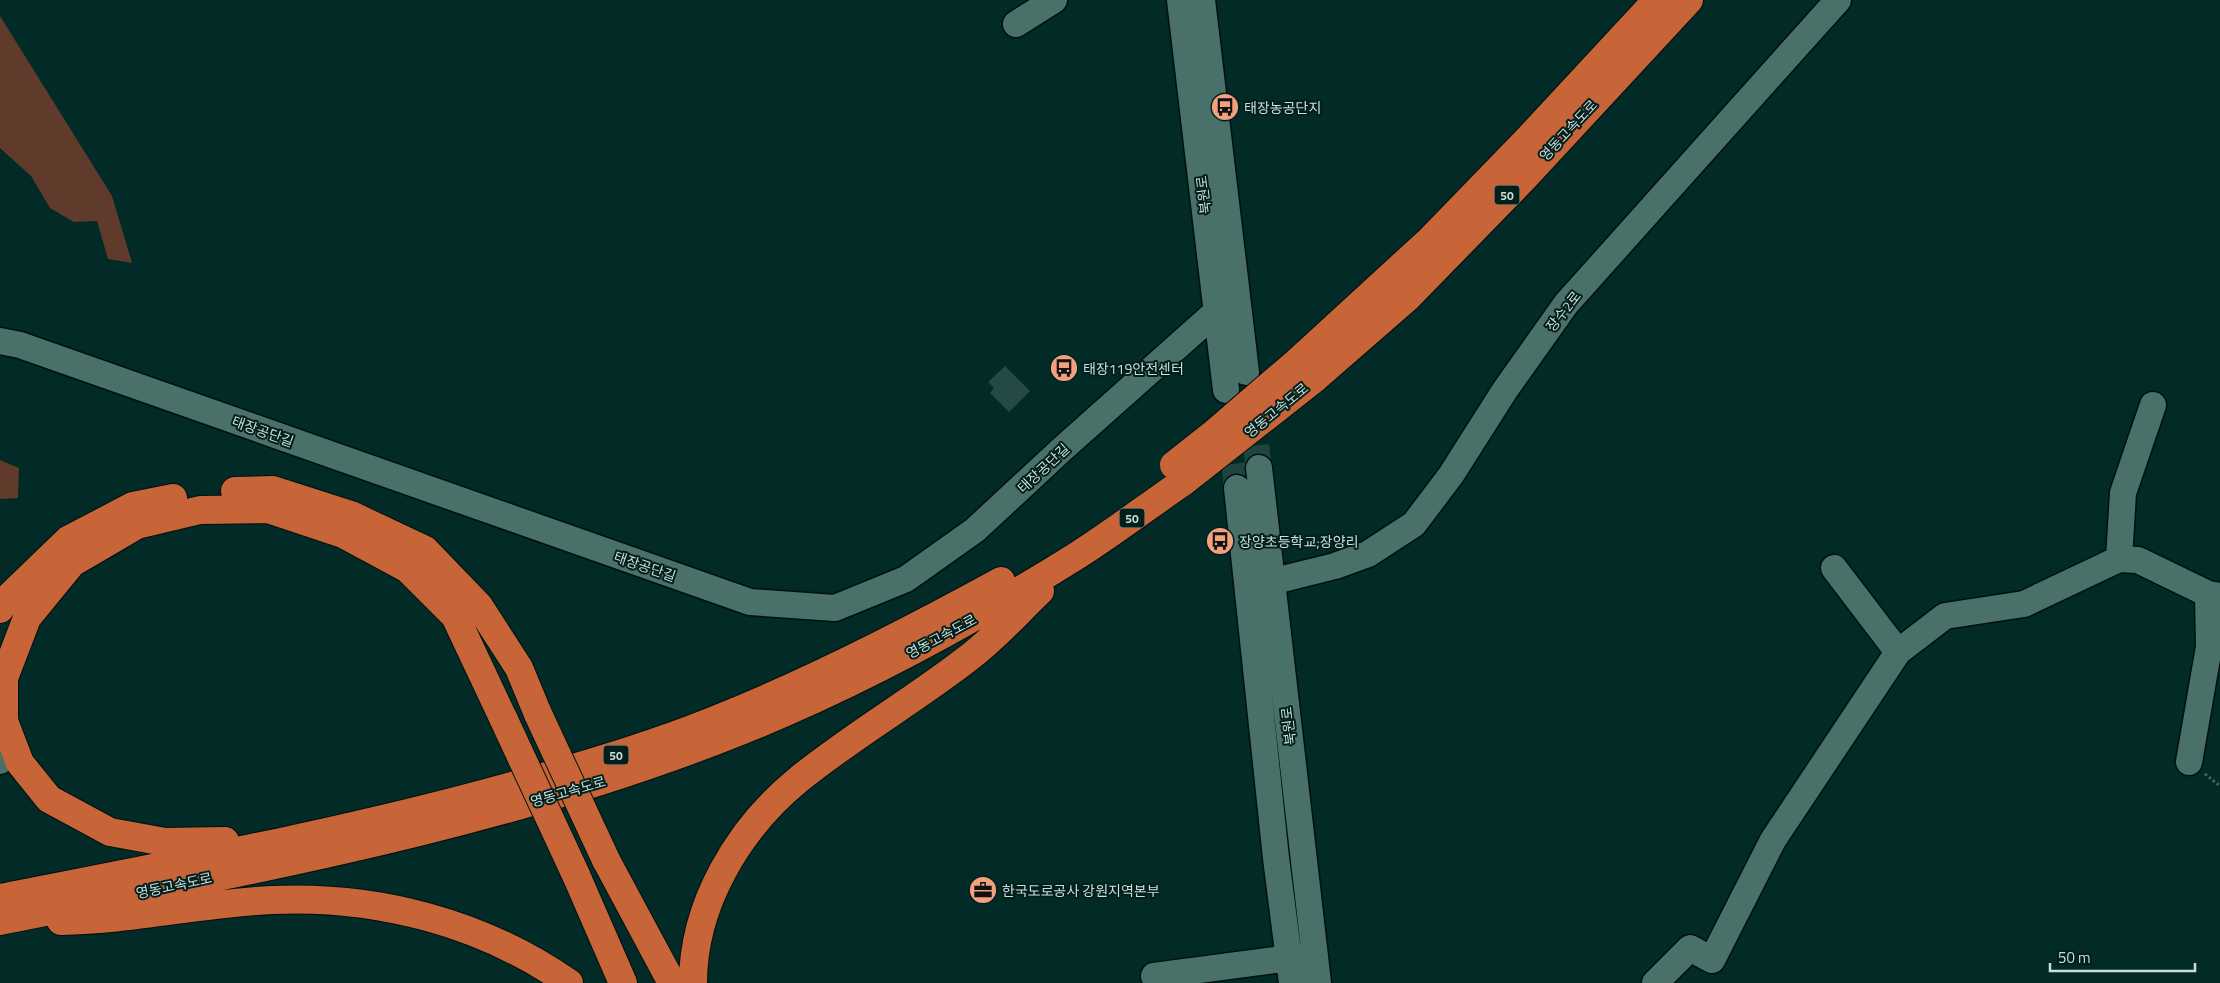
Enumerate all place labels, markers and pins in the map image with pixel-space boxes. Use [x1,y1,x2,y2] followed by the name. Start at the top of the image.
[1210,92,1240,122] bus stop icon: 태장농공단지
[1244,97,1321,118] place label: 태장농공단지
[1049,353,1079,383] bus stop icon: 태장119안전센터
[1083,358,1184,379] place label: 태장119안전센터
[1205,526,1235,556] bus stop icon: 장양초등학교;장양리
[1239,531,1358,552] place label: 장양초등학교;장양리
[968,875,998,905] office icon: 한국도로공사 강원지역본부
[1002,880,1160,901] place label: 한국도로공사 강원지역본부

